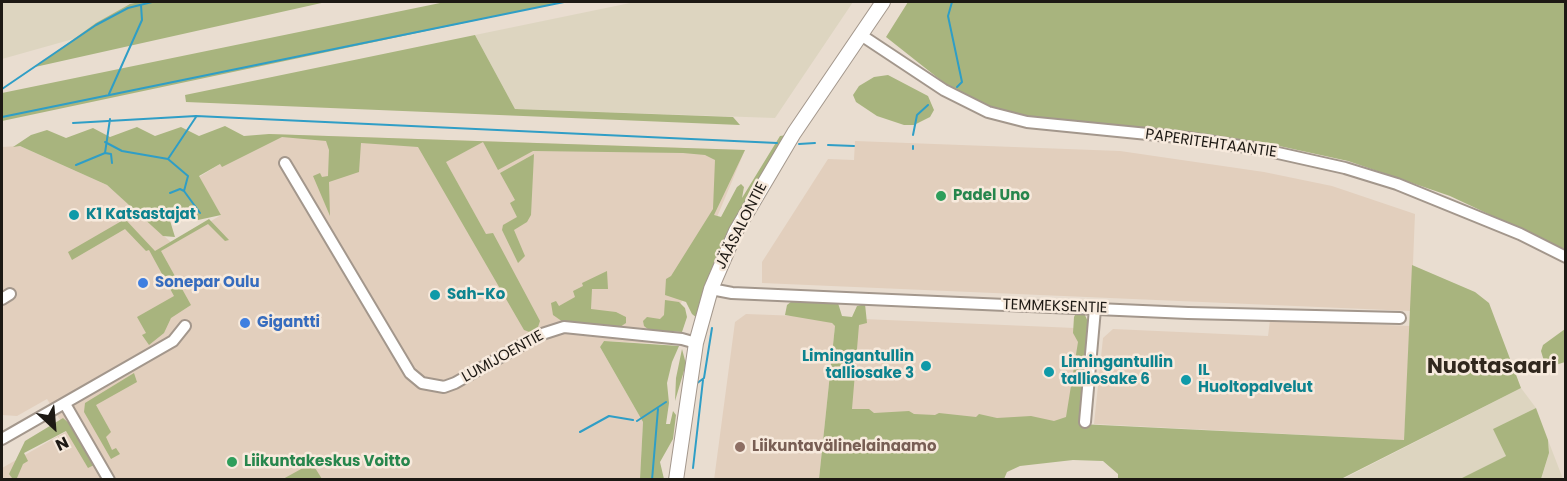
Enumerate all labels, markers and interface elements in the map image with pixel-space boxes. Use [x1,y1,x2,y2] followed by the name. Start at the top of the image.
[1144,126,1278,162] street label: PAPERITEHTAANTIE
[712,179,772,273] street label: JÄÄSALONTIE
[953,187,1030,205] place label: Padel Uno
[934,189,948,203] marker: Padel Uno
[86,206,196,224] place label: K1 Katsastajat
[67,208,81,222] marker: K1 Katsastajat
[155,274,260,292] place label: Sonepar Oulu
[136,276,150,290] marker: Sonepar Oulu
[447,286,505,304] place label: Sah-Ko
[428,288,442,302] marker: Sah-Ko
[1002,296,1108,318] street label: TEMMEKSENTIE
[257,314,320,332] place label: Gigantti
[238,316,252,330] marker: Gigantti
[459,327,547,387] street label: LUMIJOENTIE
[802,348,914,383] place label: Limingantullin talliosake 3
[1061,354,1173,389] place label: Limingantullin talliosake 6
[1427,355,1557,381] district label: Nuottasaari
[919,359,933,373] marker: Limingantullin talliosake 3
[1198,362,1313,397] place label: IL Huoltopalvelut
[1042,365,1056,379] marker: Limingantullin talliosake 6
[1179,373,1193,387] marker: IL Huoltopalvelut
[24,397,84,457] north arrow
[52,431,73,457] text: N
[752,438,936,456] place label: Liikuntavälinelainaamo
[733,440,747,454] marker: Liikuntavälinelainaamo
[244,453,410,471] place label: Liikuntakeskus Voitto
[225,455,239,469] marker: Liikuntakeskus Voitto

